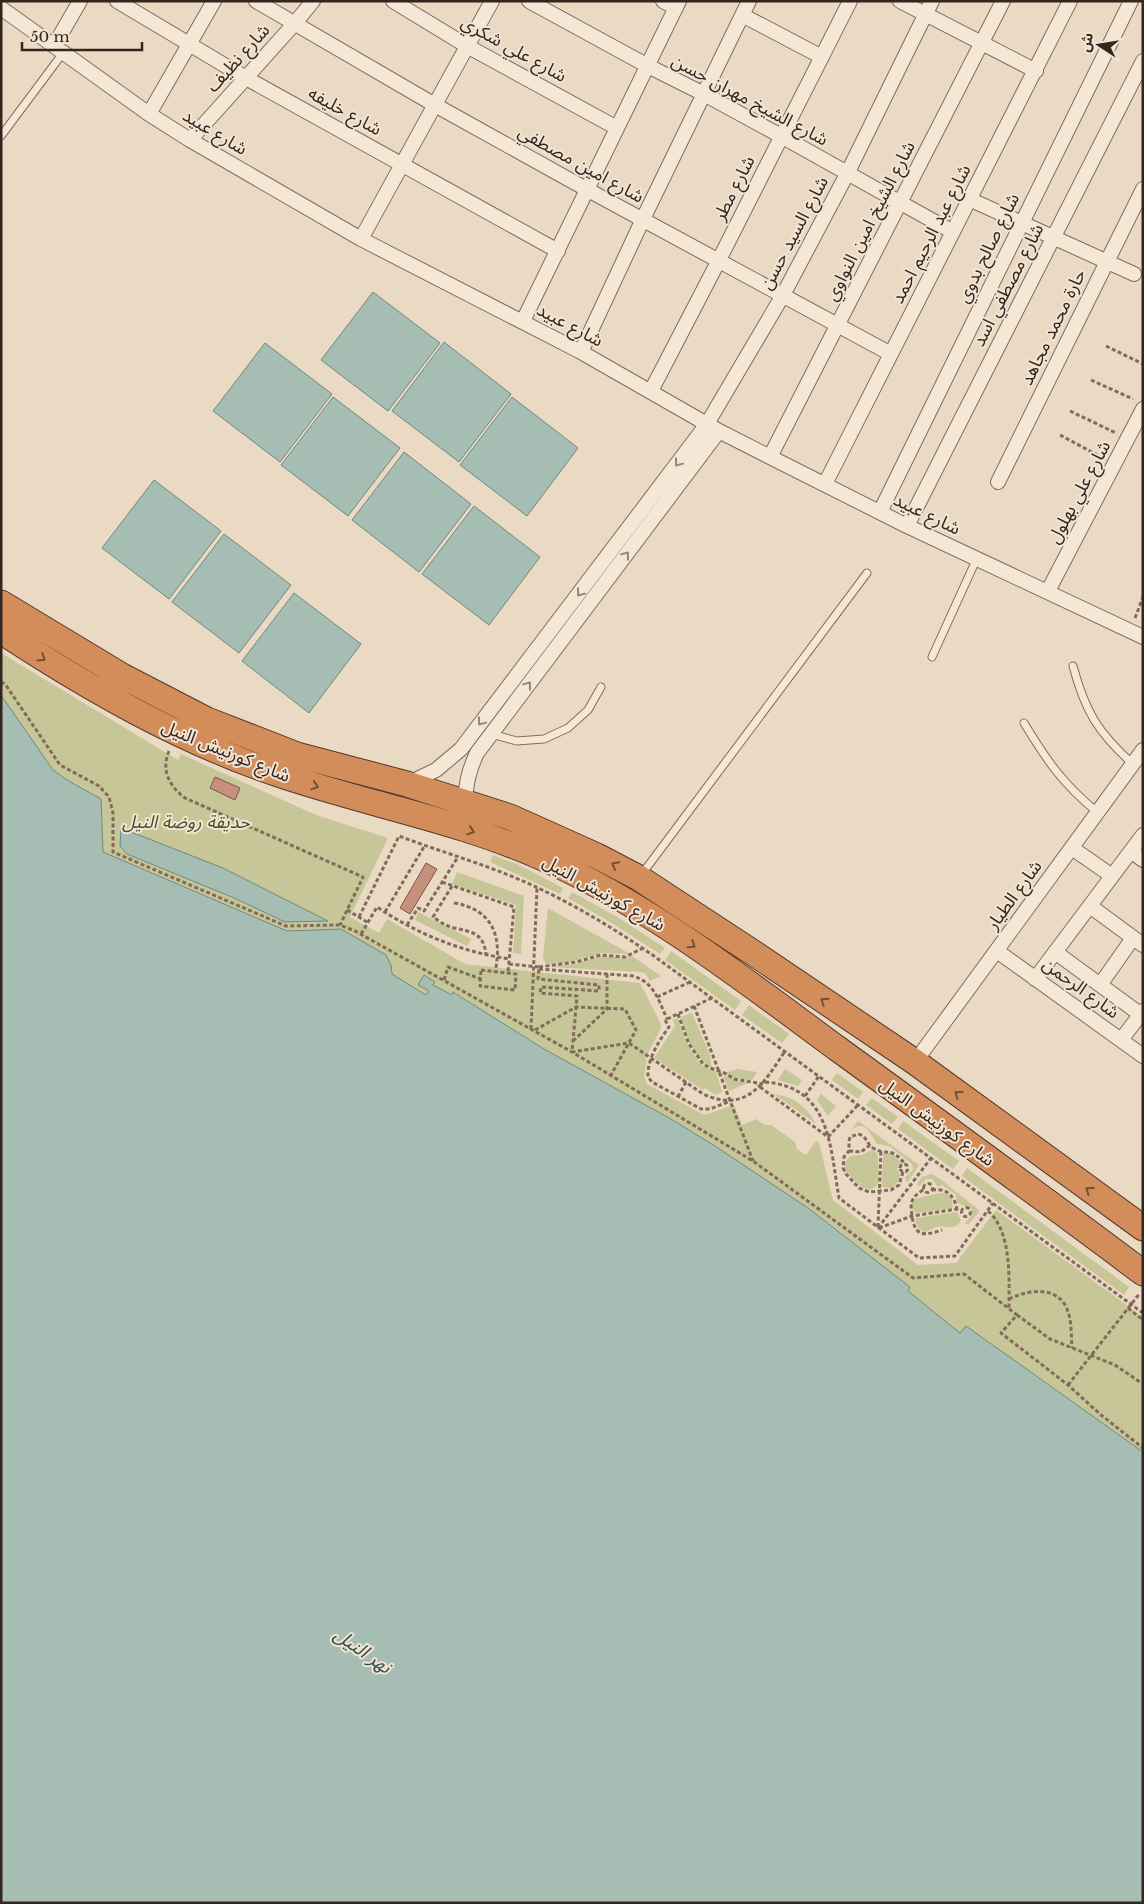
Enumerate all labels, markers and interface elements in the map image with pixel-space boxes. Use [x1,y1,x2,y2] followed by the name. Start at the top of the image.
[456,11,571,90] street label: شارع علي شكري
[202,19,277,99] street label: شارع نظيف
[22,20,142,52] scale bar
[1074,20,1124,70] north arrow
[30,27,70,46] text: 50 m
[1075,31,1097,54] text: ش
[667,49,832,153] street label: شارع الشيخ مهران حسن
[303,82,386,143] street label: شارع خليفه
[177,104,251,162] street label: شارع عبيد
[513,120,648,210] street label: شارع امين مصطفي
[820,137,923,306] street label: شارع الشيخ امين النواوي
[708,152,762,226] street label: شارع مطر
[886,161,978,309] street label: شارع عبد الرحيم احمد
[755,173,836,295] street label: شارع السيد حسن
[952,190,1027,308] street label: شارع صالح بدوي
[968,220,1051,351] street label: شارع مصطفي اسد
[1015,265,1091,389] street label: حارة محمد مجاهد
[532,298,607,354] street label: شارع عبيد
[1043,437,1118,549] street label: شارع علي بهلول
[675,457,683,466] one-way arrow
[889,488,964,542] street label: شارع عبيد
[620,551,629,561] one-way arrow
[576,587,585,596] one-way arrow
[37,651,46,661] one-way arrow
[522,681,531,691] one-way arrow
[157,715,294,790] street label: شارع كورنيش النيل
[479,716,487,725] one-way arrow
[310,780,319,790] one-way arrow
[122,811,250,833] park label: حديقة روضة النيل
[467,825,475,835] one-way arrow
[537,850,669,938] street label: شارع كورنيش النيل
[981,856,1049,937] street label: شارع الطيار
[611,861,620,871] one-way arrow
[687,939,696,948] one-way arrow
[1036,953,1124,1026] street label: شارع الرحمن
[821,998,830,1007] one-way arrow
[873,1073,999,1174] street label: شارع كورنيش النيل
[955,1091,964,1099] one-way arrow
[1085,1187,1095,1196] one-way arrow
[330,1623,397,1679] water label: نهر النيل

